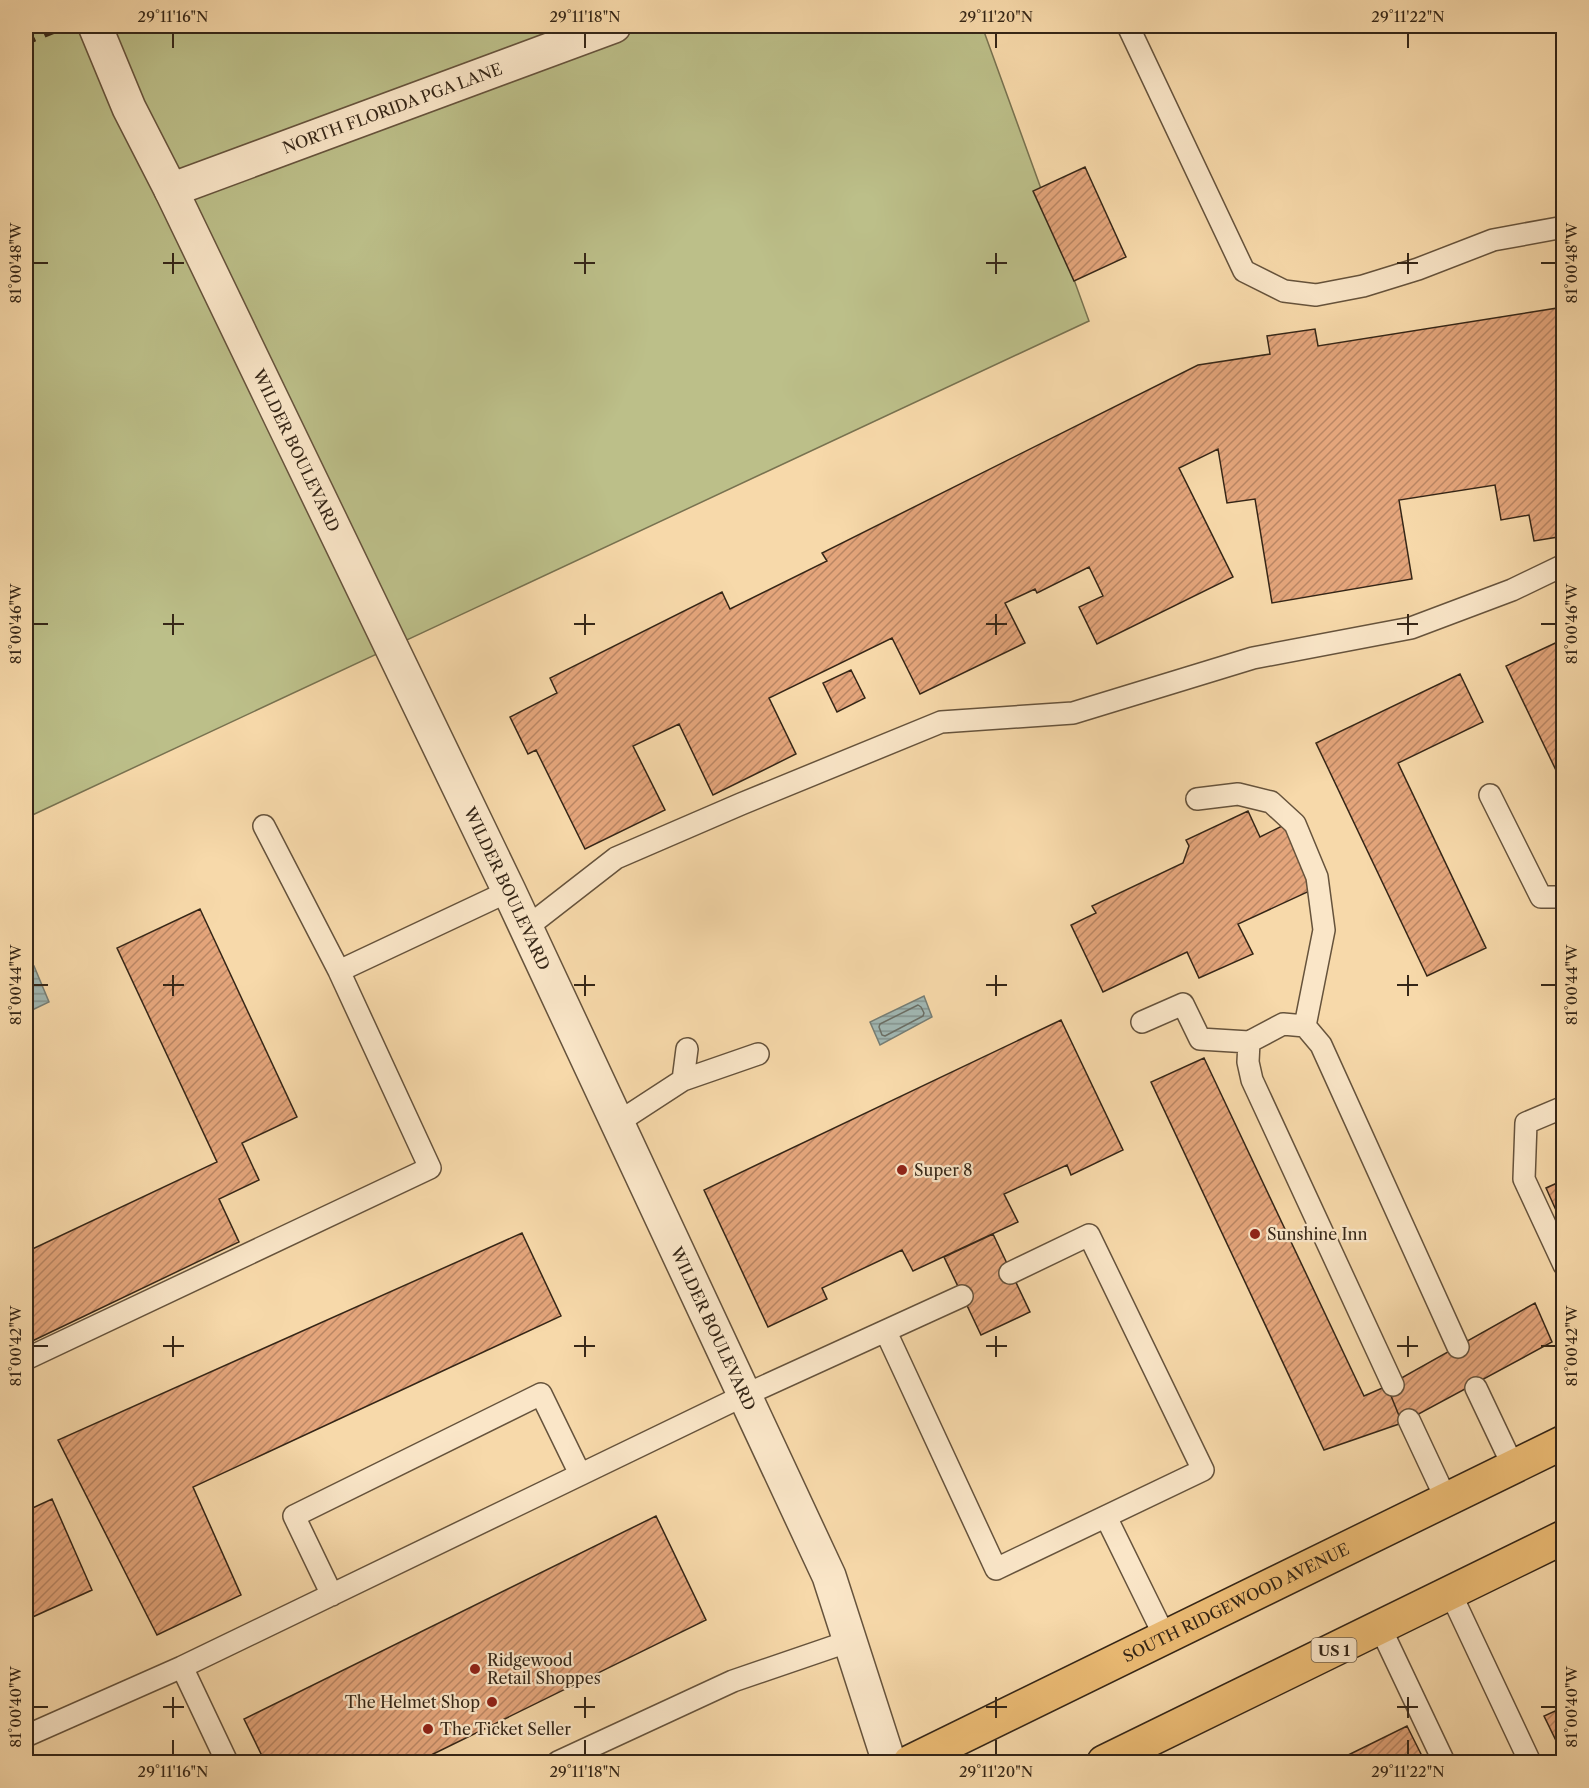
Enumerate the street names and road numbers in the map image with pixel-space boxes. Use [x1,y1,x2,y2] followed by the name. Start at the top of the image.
[280,58,505,158] street label: NORTH FLORIDA PGA LANE
[248,365,344,535] street label: WILDER BOULEVARD
[459,803,554,973] street label: WILDER BOULEVARD
[666,1243,760,1414] street label: WILDER BOULEVARD
[1120,1539,1353,1666] street label: SOUTH RIDGEWOOD AVENUE
[1312,1638,1356,1662] road number: US 1

